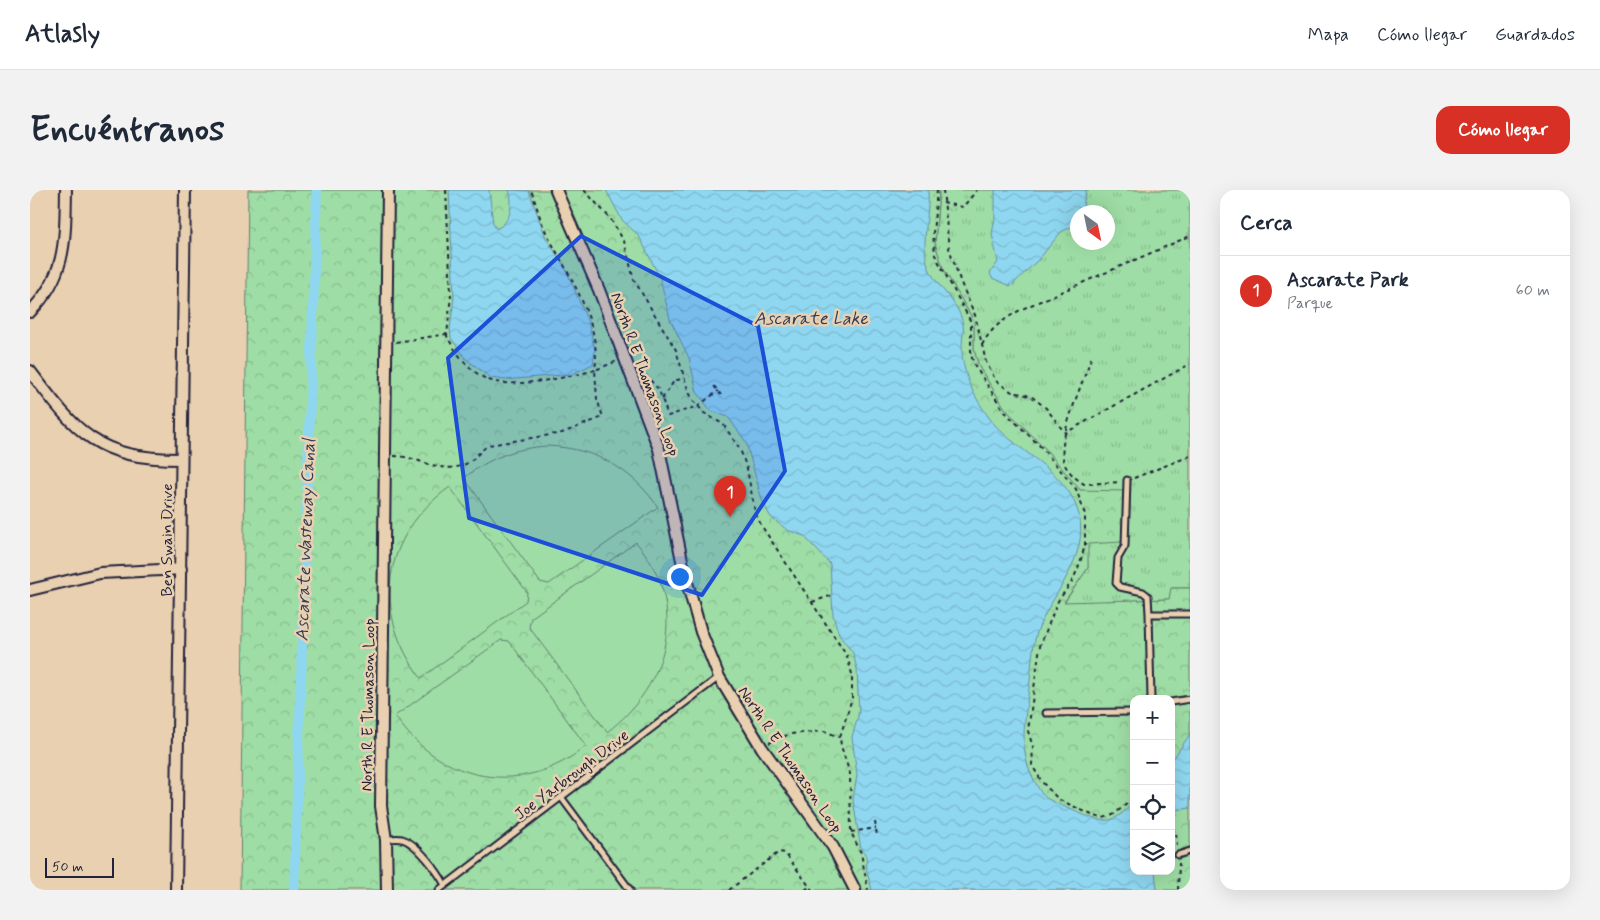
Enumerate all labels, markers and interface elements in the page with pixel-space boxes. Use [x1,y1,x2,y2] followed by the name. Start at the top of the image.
[25,19,100,50] text: Atlasly
[1308,23,1349,47] text: Mapa
[1377,23,1467,47] text: Cómo llegar
[1495,23,1575,47] text: Guardados
[1436,106,1570,154] button: Cómo llegar
[30,107,225,153] text: Encuéntranos
[1070,205,1115,250] north arrow
[1240,209,1293,237] text: Cerca
[1287,268,1409,293] text: Ascarate Park
[1252,280,1260,301] text: 1
[1516,280,1550,301] text: 60 m
[605,290,684,459] street label: North R E Thomason Loop
[1287,293,1333,314] text: Parque
[754,307,869,331] water label: Ascarate Lake
[290,437,322,642] water label: Ascarate Wasteway Canal
[714,476,746,517] pin: 1
[157,483,178,597] street label: Ben Swain Drive
[667,564,693,590] your location
[356,618,381,792] street label: North R E Thomason Loop
[733,682,847,837] street label: North R E Thomason Loop
[1130,695,1175,875] map controls
[1130,695,1175,740] button: +
[510,725,633,825] street label: Joe Yarbrough Drive
[1130,740,1175,785] button: −
[1130,785,1175,830] button: locate
[1130,830,1175,875] button: layers
[45,855,114,878] scale bar
[52,858,83,876] text: 50 m

